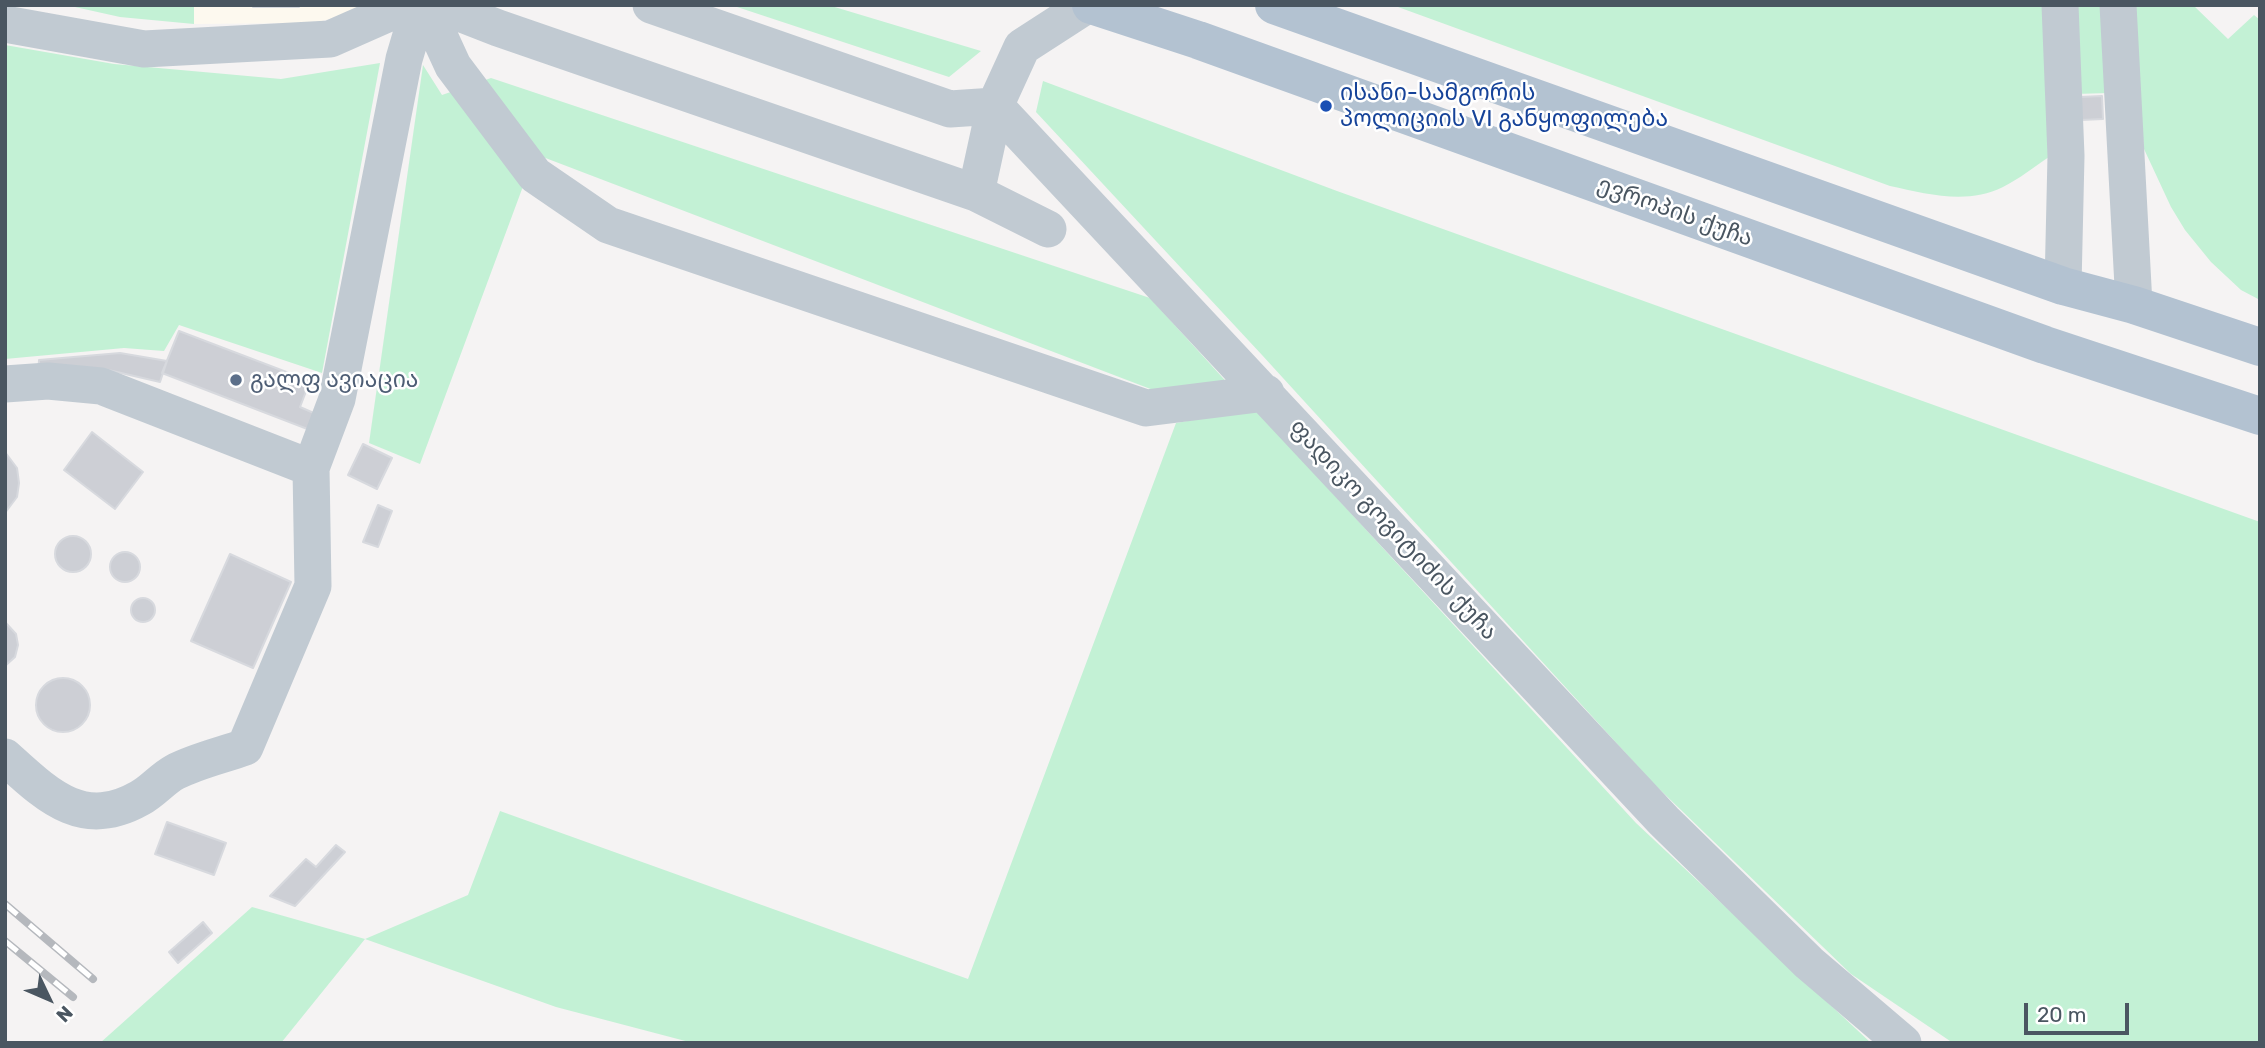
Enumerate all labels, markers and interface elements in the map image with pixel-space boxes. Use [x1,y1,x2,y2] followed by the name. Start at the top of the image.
[1340,79,1668,133] place label: ისანი-სამგორის პოლიციის VI განყოფილება
[1318,98,1334,114] marker: ისანი-სამგორის პოლიციის VI განყოფილება
[1594,171,1756,253] street label: ევროპის ქუჩა
[250,366,418,394] place label: გალფ ავიაცია
[228,372,244,388] marker: გალფ ავიაცია
[1283,414,1503,646] street label: ფადიკო გოგიტიძის ქუჩა
[14,964,84,1034] north arrow
[2027,988,2132,1032] scale bar
[51,1001,77,1027] text: N
[2037,1002,2086,1027] text: 20 m

